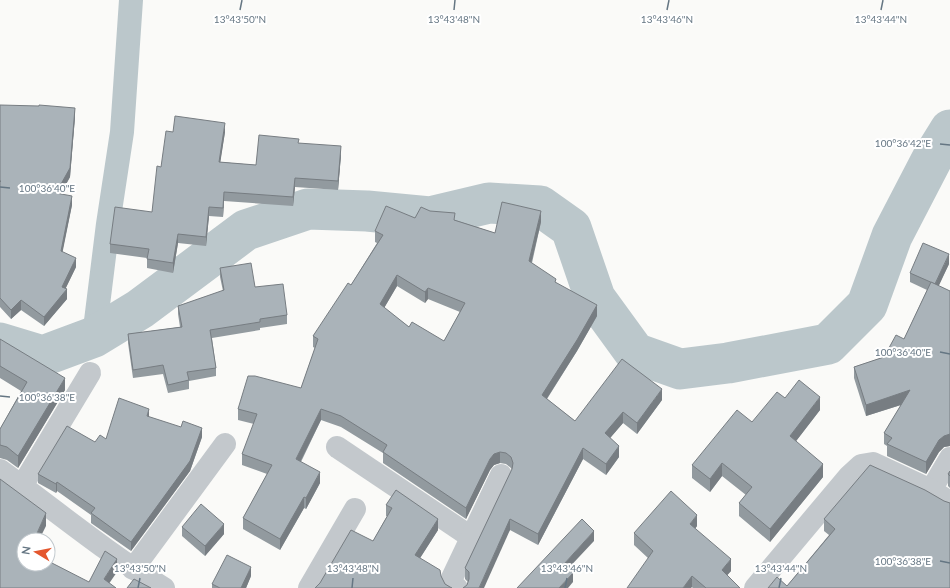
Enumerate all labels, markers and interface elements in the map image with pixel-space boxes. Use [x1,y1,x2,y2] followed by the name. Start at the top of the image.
[214,13,266,25] text: 13°43'50"N
[428,13,480,25] text: 13°43'48"N
[641,13,693,25] text: 13°43'46"N
[855,13,907,25] text: 13°43'44"N
[875,137,931,149] text: 100°36'42"E
[19,182,75,194] text: 100°36'40"E
[875,346,931,358] text: 100°36'40"E
[19,391,75,403] text: 100°36'38"E
[16,532,56,572] north arrow
[19,545,33,555] text: N
[875,555,931,567] text: 100°36'38"E
[114,562,166,574] text: 13°43'50"N
[327,562,379,574] text: 13°43'48"N
[541,562,593,574] text: 13°43'46"N
[755,562,807,574] text: 13°43'44"N

